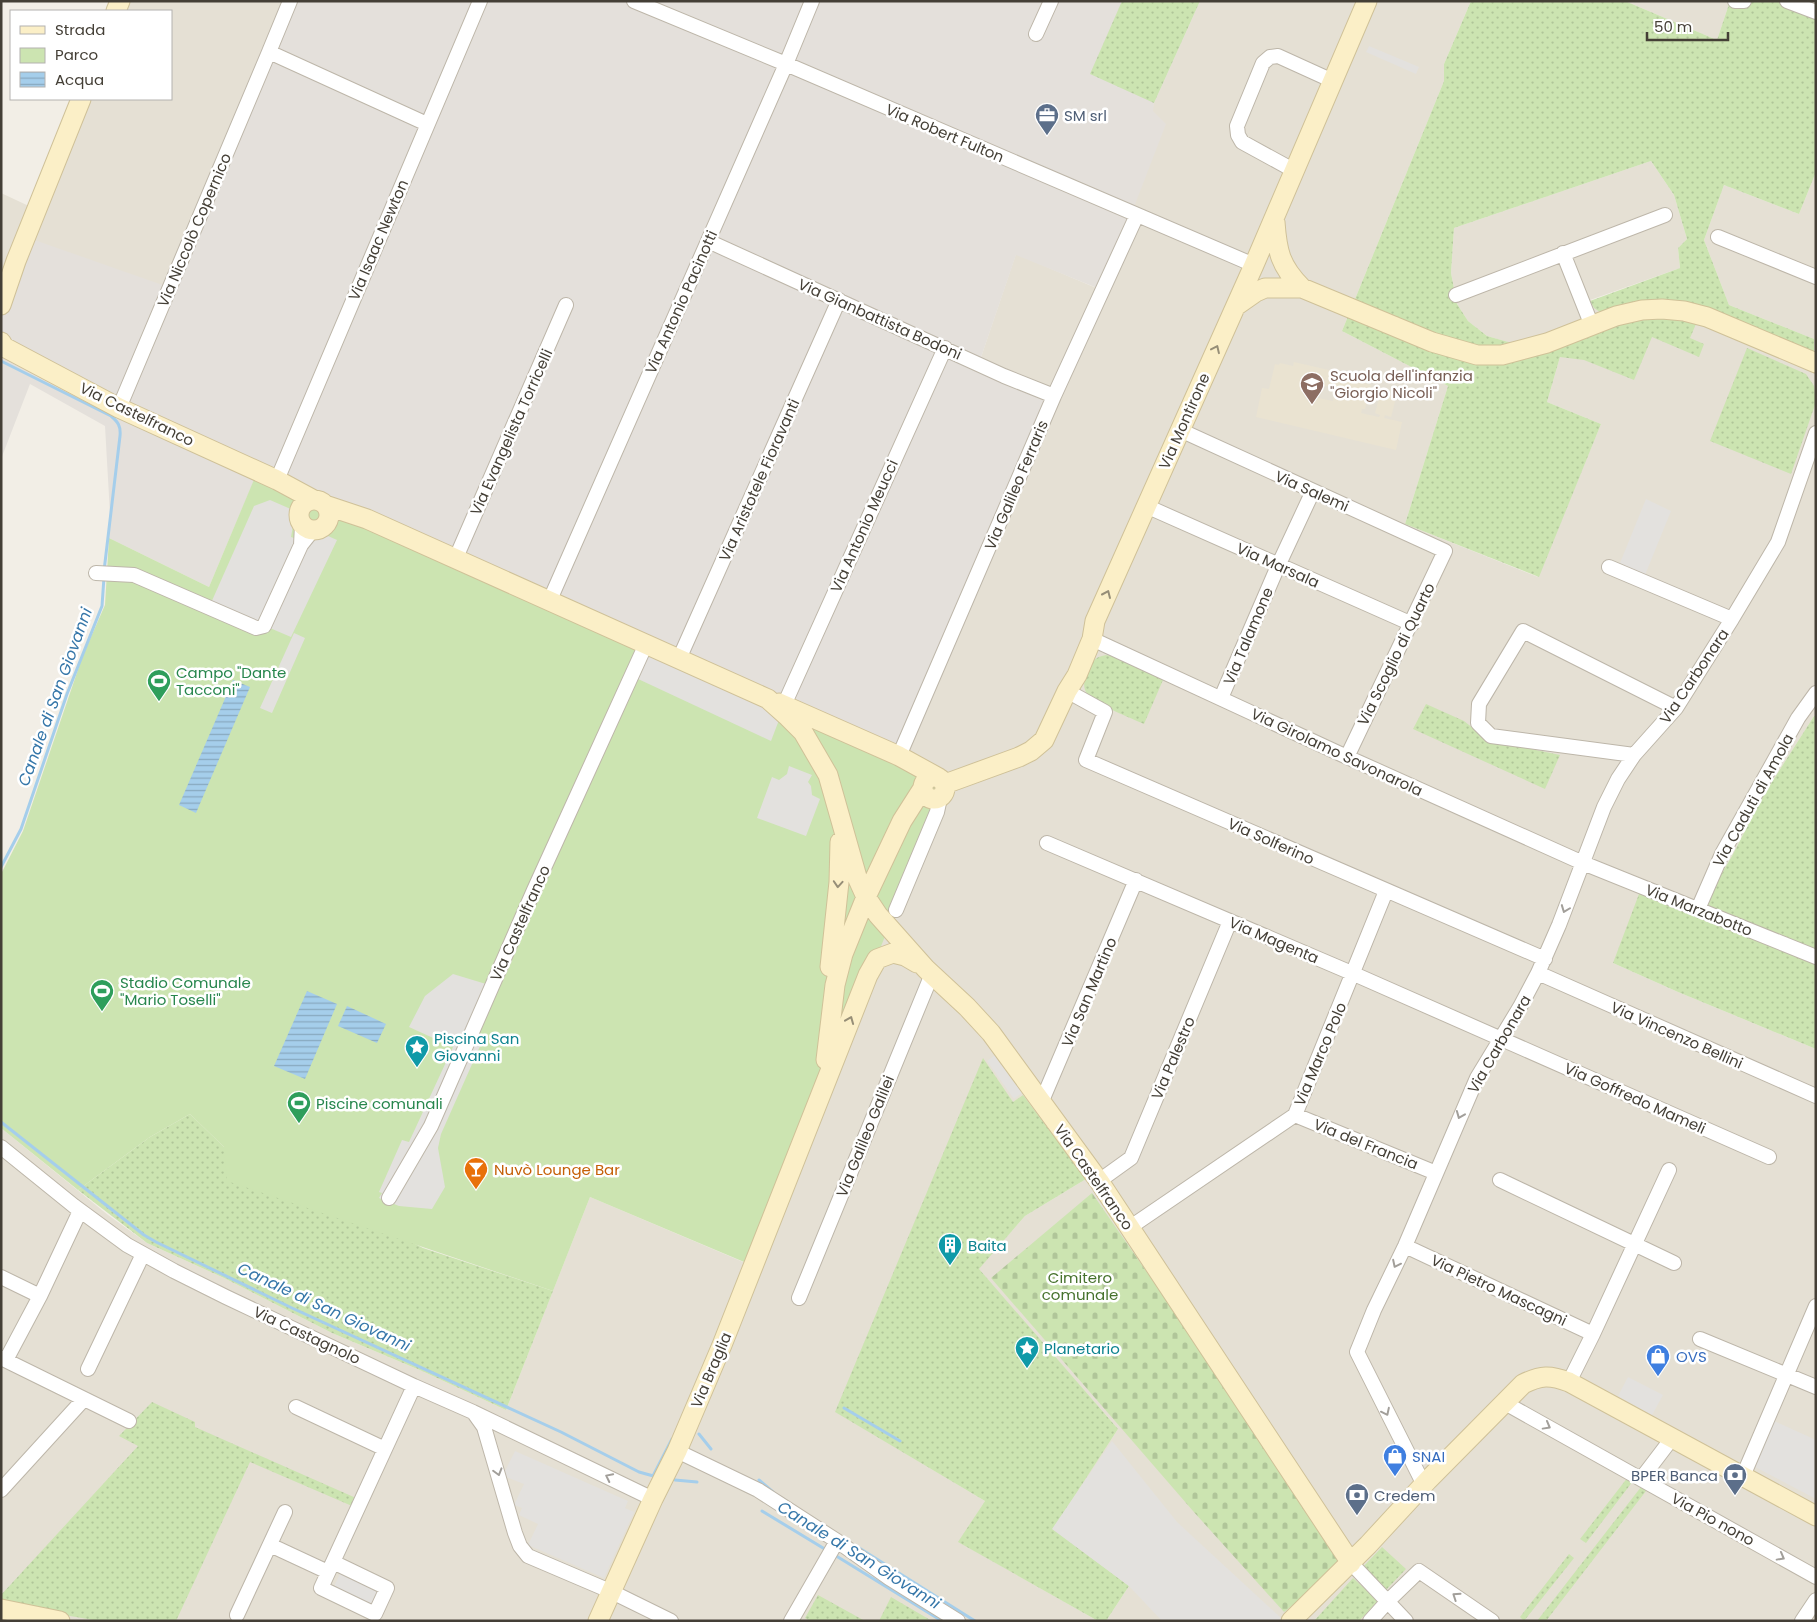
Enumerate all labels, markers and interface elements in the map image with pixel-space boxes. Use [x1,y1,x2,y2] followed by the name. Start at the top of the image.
[10,10,172,100] legend
[1647,10,1728,42] scale bar
[1654,16,1692,37] text: 50 m
[55,19,105,40] text: Strada
[55,44,98,65] text: Parco
[55,69,104,90] text: Acqua
[883,99,1007,167] street label: Via Robert Fulton
[1034,102,1060,136] office icon: SM srl
[1064,105,1107,126] place label: SM srl
[152,150,236,310] street label: Via Niccolò Copernico
[343,176,413,304] street label: Via Isaac Newton
[640,227,722,377] street label: Via Antonio Pacinotti
[795,273,965,365] street label: Via Gianbattista Bodoni
[465,345,557,519] street label: Via Evangelista Torricelli
[1210,345,1220,354] one-way arrow
[1330,365,1473,403] place label: Scuola dell'infanzia "Giorgio Nicoli"
[1153,370,1215,472] street label: Via Montirone
[1299,371,1325,405] school or university icon: Scuola dell'infanzia "Giorgio Nicoli"
[76,377,198,451] street label: Via Castelfranco
[714,395,804,565] street label: Via Aristotele Fioravanti
[979,417,1053,553] street label: Via Galileo Ferraris
[825,456,903,596] street label: Via Antonio Meucci
[1272,465,1352,517] street label: Via Salemi
[1233,537,1323,593] street label: Via Marsala
[1352,579,1440,729] street label: Via Scoglio di Quarto
[1218,584,1278,688] street label: Via Talamone
[1101,590,1112,599] one-way arrow
[12,604,98,789] water label: Canale di San Giovanni
[1654,624,1734,728] street label: Via Carbonara
[176,662,286,700] place label: Campo "Dante Tacconi"
[146,668,172,702] sports icon: Campo "Dante Tacconi"
[1248,703,1426,801] street label: Via Girolamo Savonarola
[1708,730,1798,870] street label: Via Caduti di Amola
[1224,813,1318,869] street label: Via Solferino
[485,862,555,984] street label: Via Castelfranco
[1642,879,1756,941] street label: Via Marzabotto
[833,880,844,888] one-way arrow
[1561,904,1571,912] one-way arrow
[1226,912,1322,968] street label: Via Magenta
[1056,934,1122,1050] street label: Via San Martino
[120,972,251,1010] place label: Stadio Comunale "Mario Toselli"
[89,978,115,1012] sports icon: Stadio Comunale "Mario Toselli"
[1462,991,1536,1097] street label: Via Carbonara
[1608,996,1746,1074] street label: Via Vincenzo Bellini
[1289,999,1351,1109] street label: Via Marco Polo
[1146,1013,1200,1103] street label: Via Palestro
[844,1016,854,1025] one-way arrow
[434,1028,519,1066] place label: Piscina San Giovanni
[404,1034,430,1068] place icon: Piscina San Giovanni
[1561,1057,1709,1139] street label: Via Goffredo Mameli
[831,1072,899,1200] street label: Via Galileo Galilei
[286,1090,312,1124] sports icon: Piscine comunali
[316,1093,443,1114] place label: Piscine comunali
[1456,1110,1466,1119] one-way arrow
[1311,1113,1421,1175] street label: Via del Francia
[1050,1120,1138,1234] street label: Via Castelfranco
[463,1156,489,1190] bar icon: Nuvò Lounge Bar
[494,1159,620,1180] place label: Nuvò Lounge Bar
[937,1232,963,1266] building icon: Baita
[968,1235,1007,1256] place label: Baita
[1428,1249,1570,1331] street label: Via Pietro Mascagni
[234,1257,415,1358] water label: Canale di San Giovanni
[1392,1259,1402,1268] one-way arrow
[1042,1267,1118,1305] park label: Cimitero comunale
[250,1301,364,1369] street label: Via Castagnolo
[686,1329,736,1411] street label: Via Braglia
[1014,1335,1040,1369] place icon: Planetario
[1044,1338,1120,1359] place label: Planetario
[1645,1343,1671,1377] shop icon: OVS
[1676,1346,1707,1367] place label: OVS
[1380,1407,1390,1416] one-way arrow
[1542,1420,1551,1430] one-way arrow
[1382,1443,1408,1477] shop icon: SNAI
[1412,1446,1445,1467] place label: SNAI
[1722,1462,1748,1496] bank icon: BPER Banca
[1631,1465,1718,1486] place label: BPER Banca
[492,1467,502,1476] one-way arrow
[605,1473,614,1484] one-way arrow
[1344,1482,1370,1516] bank icon: Credem
[1374,1485,1435,1506] place label: Credem
[1668,1487,1758,1551] street label: Via Pio nono
[773,1495,946,1615] water label: Canale di San Giovanni
[1775,1551,1784,1561] one-way arrow
[1452,1593,1461,1602] one-way arrow

